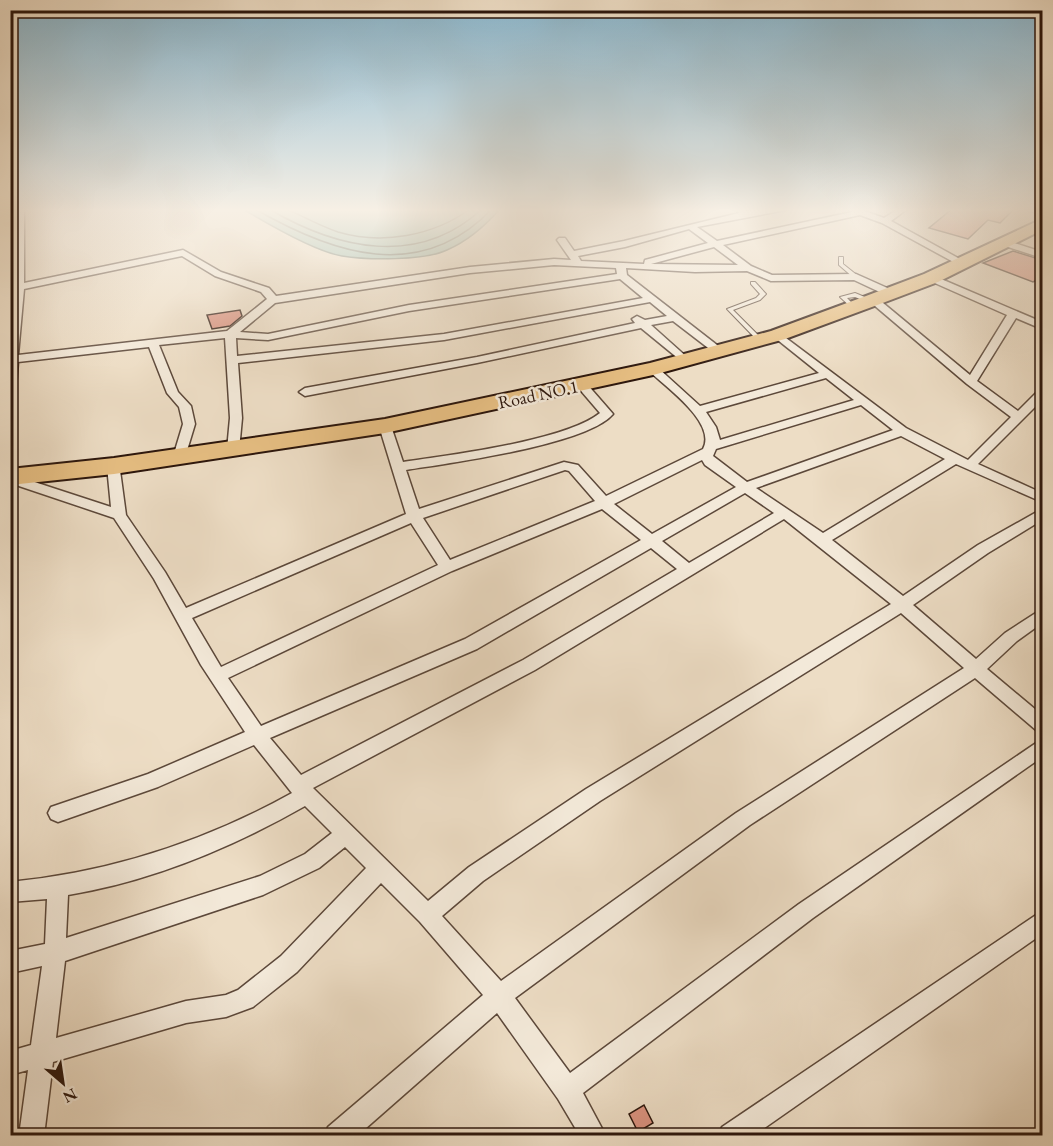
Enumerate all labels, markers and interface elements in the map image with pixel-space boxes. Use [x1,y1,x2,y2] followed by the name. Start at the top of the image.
[496,374,580,414] street label: Road NO.1
[33,1053,93,1113] north arrow
[59,1083,81,1108] text: N

